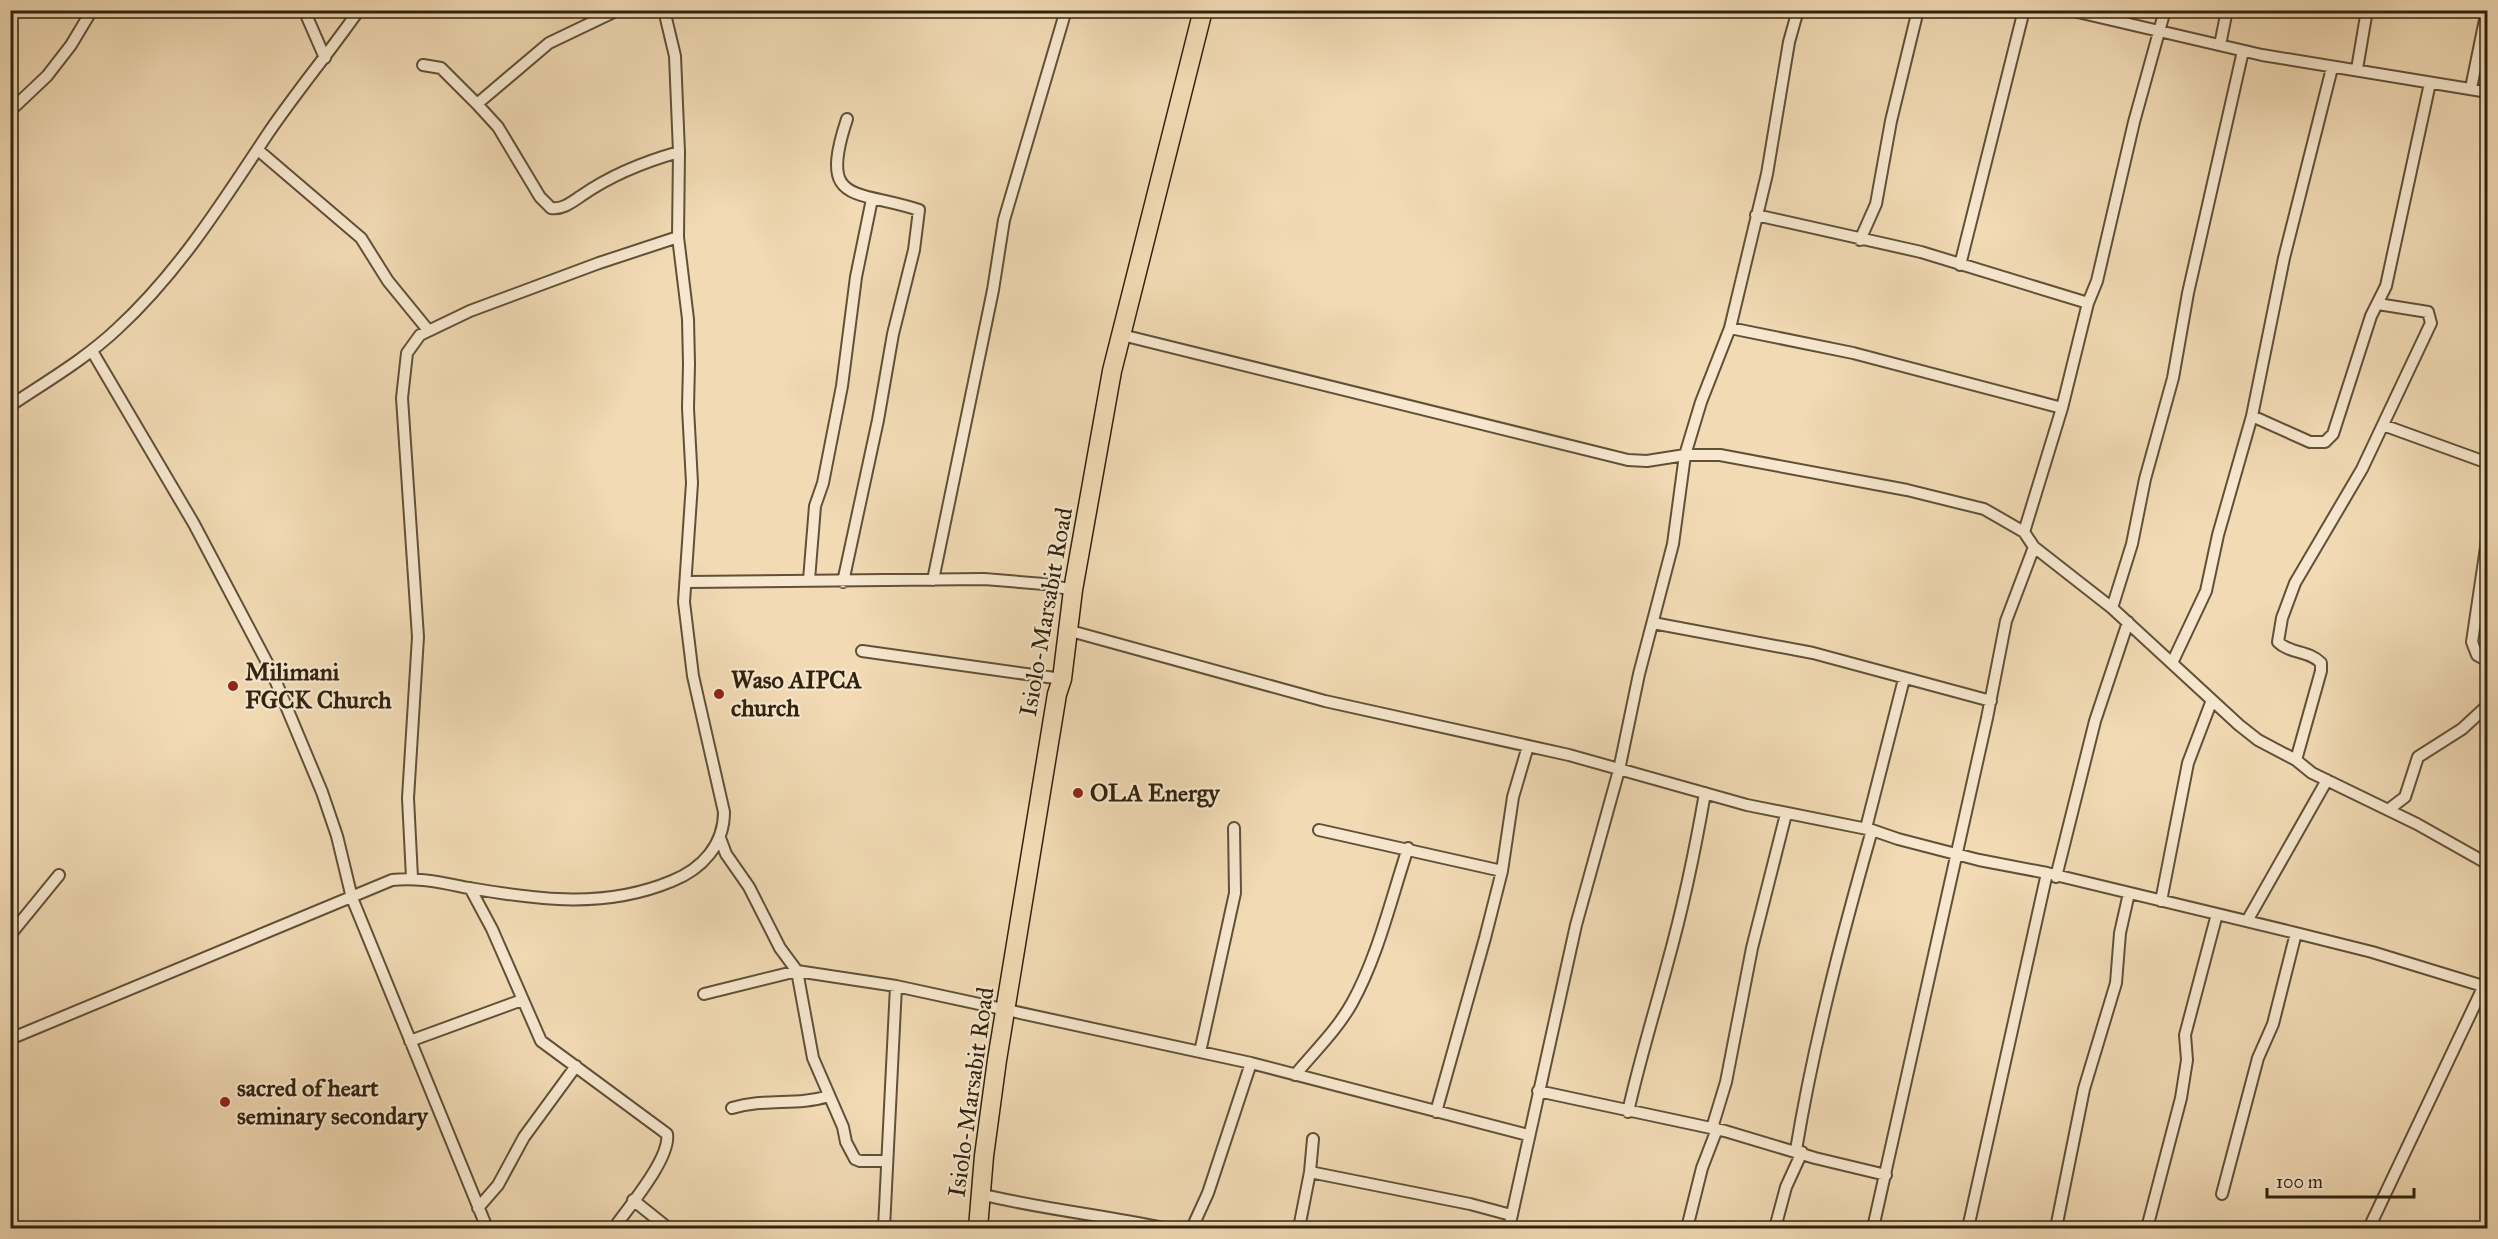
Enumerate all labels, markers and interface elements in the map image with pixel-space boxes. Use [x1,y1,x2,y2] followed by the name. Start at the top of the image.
[1013,505,1079,719] street label: Isiolo-Marsabit Road
[245,657,392,715] place label: Milimani FGCK Church
[731,665,863,723] place label: Waso AIPCA church
[226,679,240,693] marker: Milimani FGCK Church
[712,687,726,701] marker: Waso AIPCA church
[1090,778,1221,808] place label: OLA Energy
[1071,786,1085,800] marker: OLA Energy
[941,985,1001,1199] street label: Isiolo-Marsabit Road
[237,1073,429,1131] place label: sacred of heart seminary secondary
[218,1095,232,1109] marker: sacred of heart seminary secondary
[2267,1161,2414,1199] scale bar
[2276,1171,2323,1193] text: 100 m

